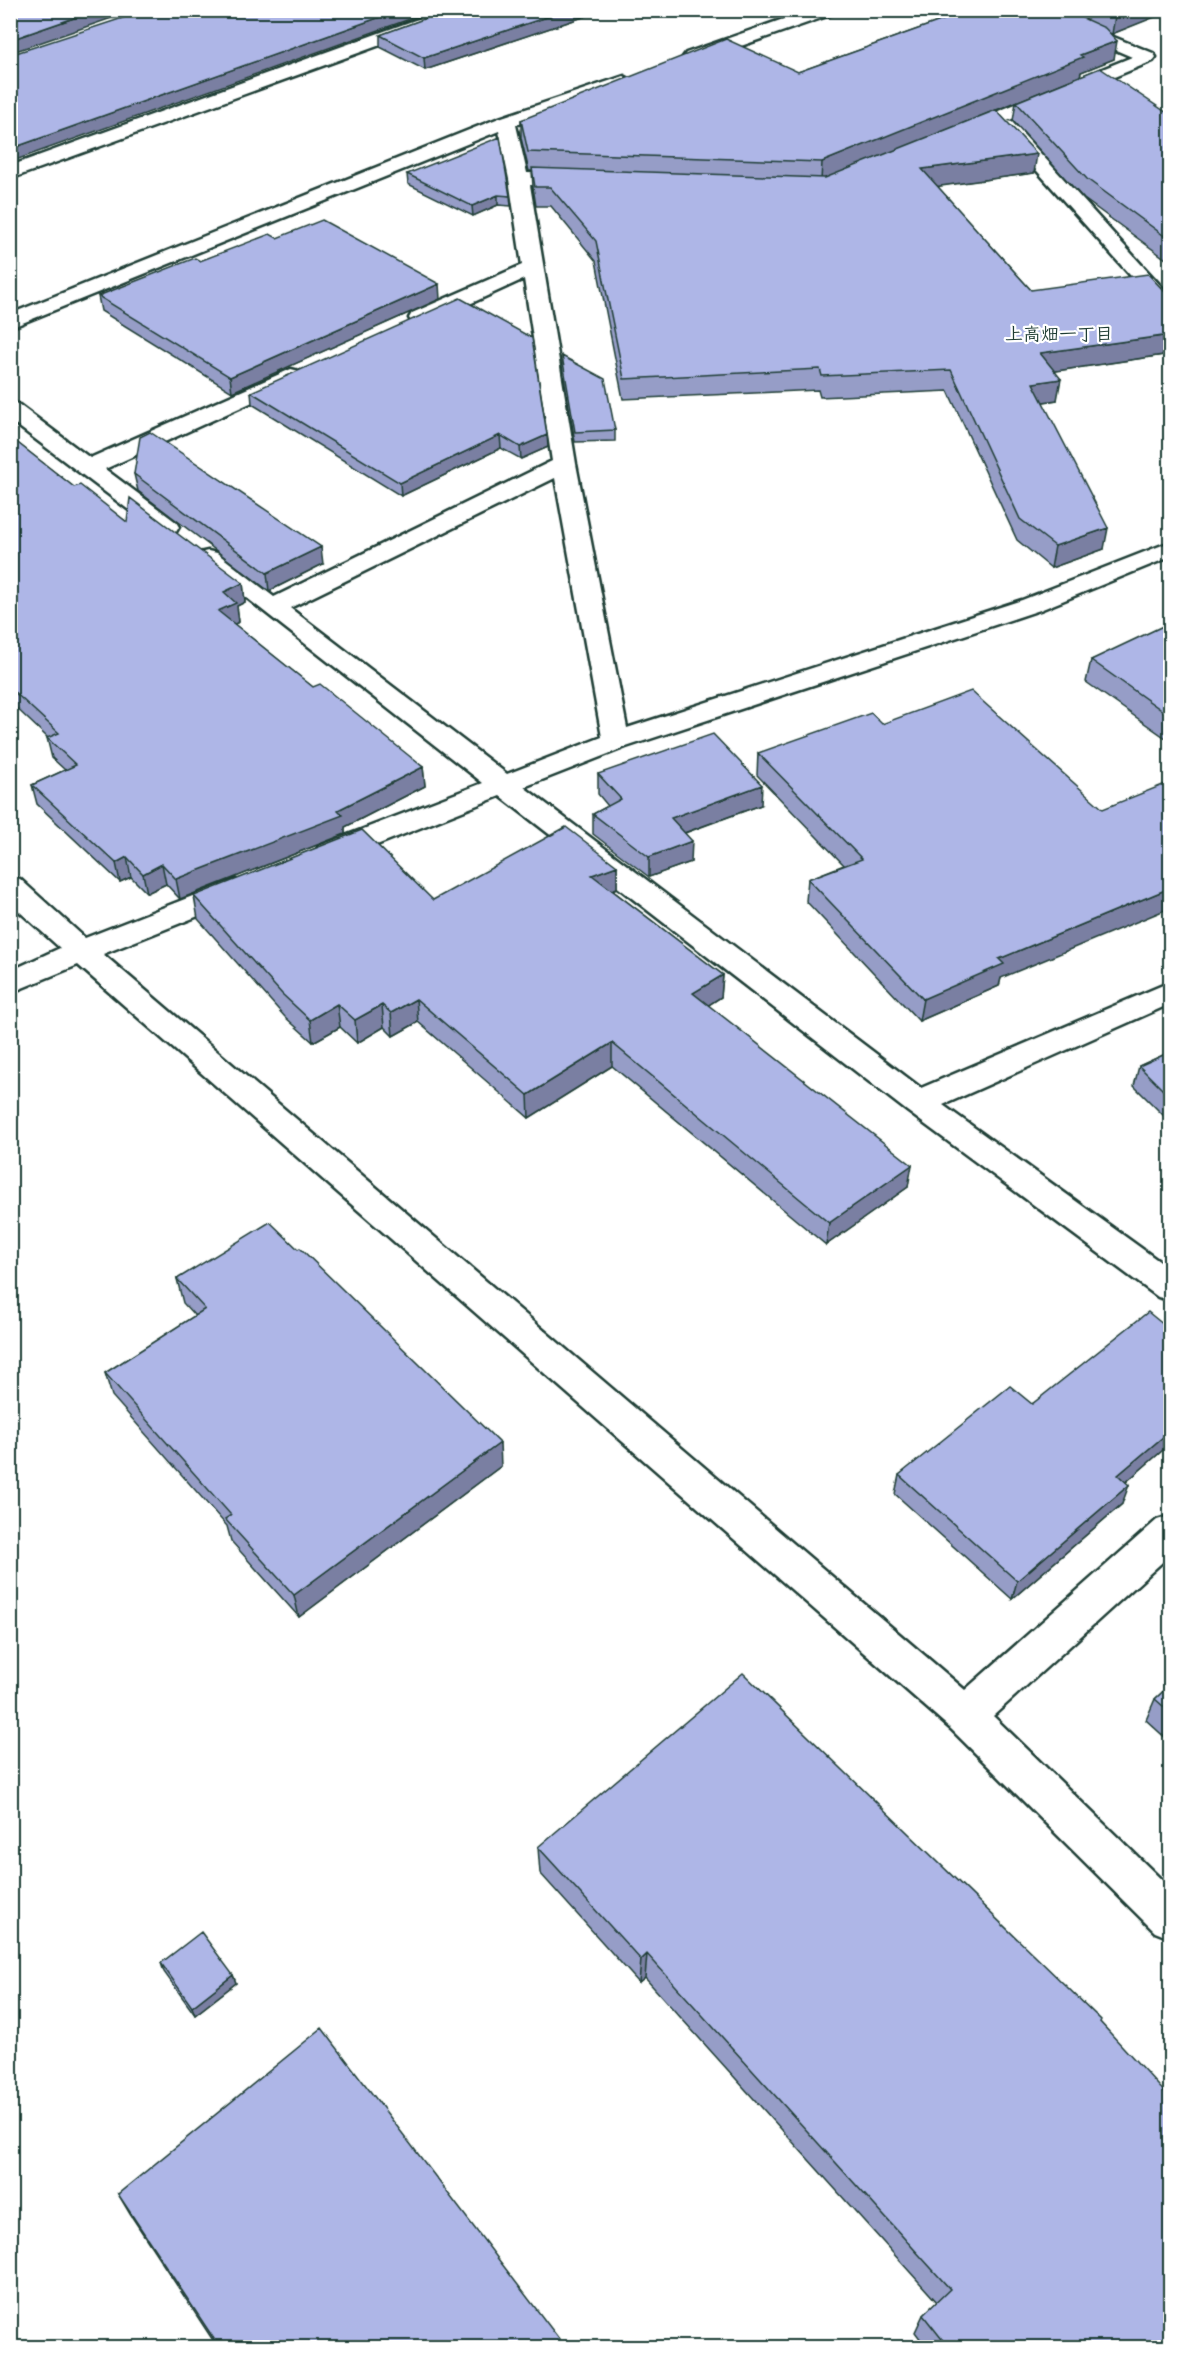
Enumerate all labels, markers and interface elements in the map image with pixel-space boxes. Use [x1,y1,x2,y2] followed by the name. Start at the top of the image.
[1005,321,1113,350] district label: 上高畑一丁目

